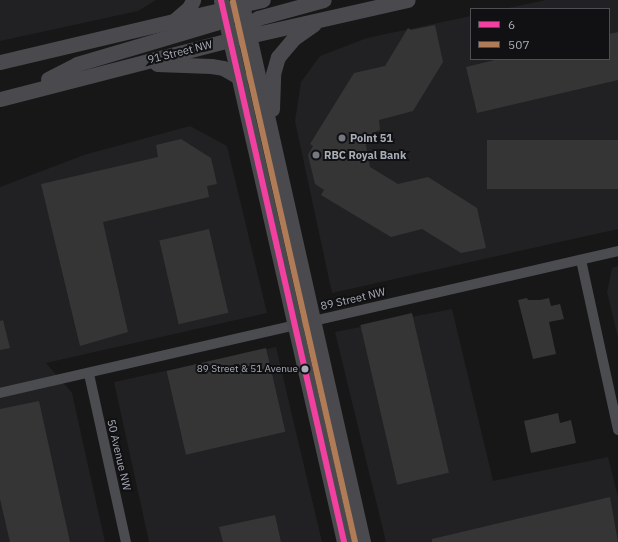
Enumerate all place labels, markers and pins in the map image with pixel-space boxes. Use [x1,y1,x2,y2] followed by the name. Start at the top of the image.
[350,131,393,145] place label: Point 51
[337,133,347,143] marker: Point 51
[324,148,406,162] place label: RBC Royal Bank
[311,150,321,160] marker: RBC Royal Bank
[197,363,298,375] place label: 89 Street & 51 Avenue
[300,364,310,374] marker: 89 Street & 51 Avenue

